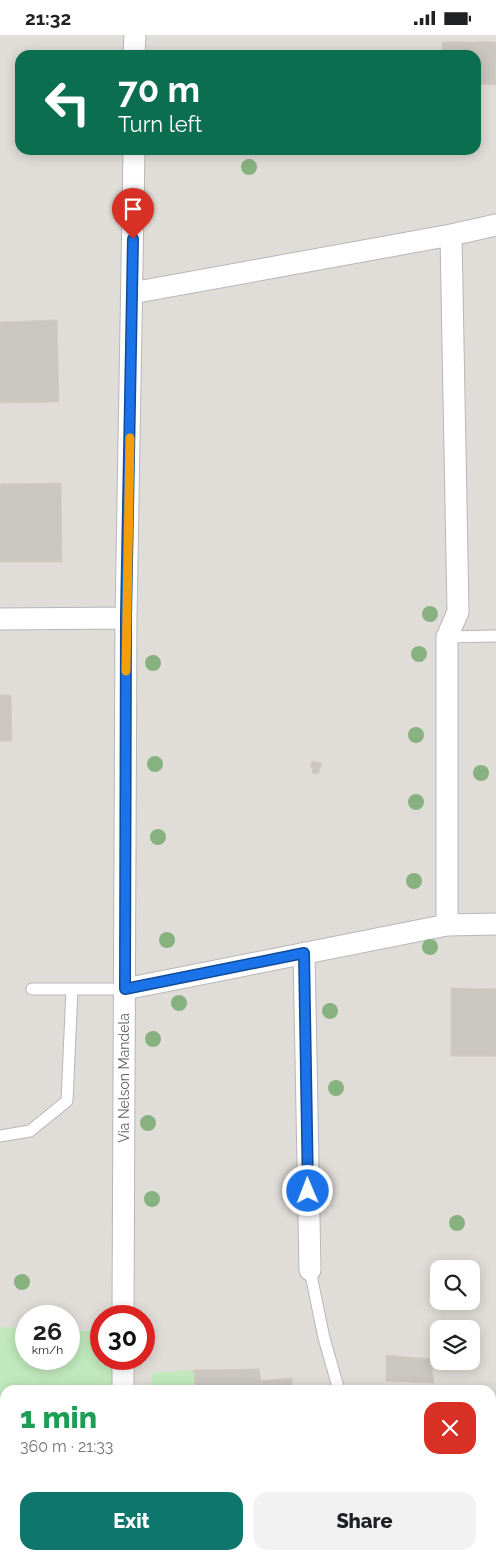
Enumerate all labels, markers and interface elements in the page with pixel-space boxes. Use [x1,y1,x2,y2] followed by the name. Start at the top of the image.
[25,7,71,29] text: 21:32
[118,69,200,110] text: 70 m
[35,70,100,135] icon: left
[118,111,202,137] text: Turn left
[112,188,154,239] pin
[119,195,147,223] icon: arrive
[116,1013,132,1143] street label: Via Nelson Mandela
[281,1164,333,1216] position arrow
[430,1260,480,1370] map controls
[430,1260,480,1310] button: search
[90,1305,155,1370] speed limit sign: 30
[33,1316,62,1346] text: 26
[430,1320,480,1370] button: layers
[32,1343,63,1357] text: km/h
[20,1400,97,1435] text: 1 min
[424,1402,476,1454] button: close
[20,1437,113,1456] text: 360 m · 21:33
[20,1492,243,1550] button: Exit
[253,1492,476,1550] button: Share

